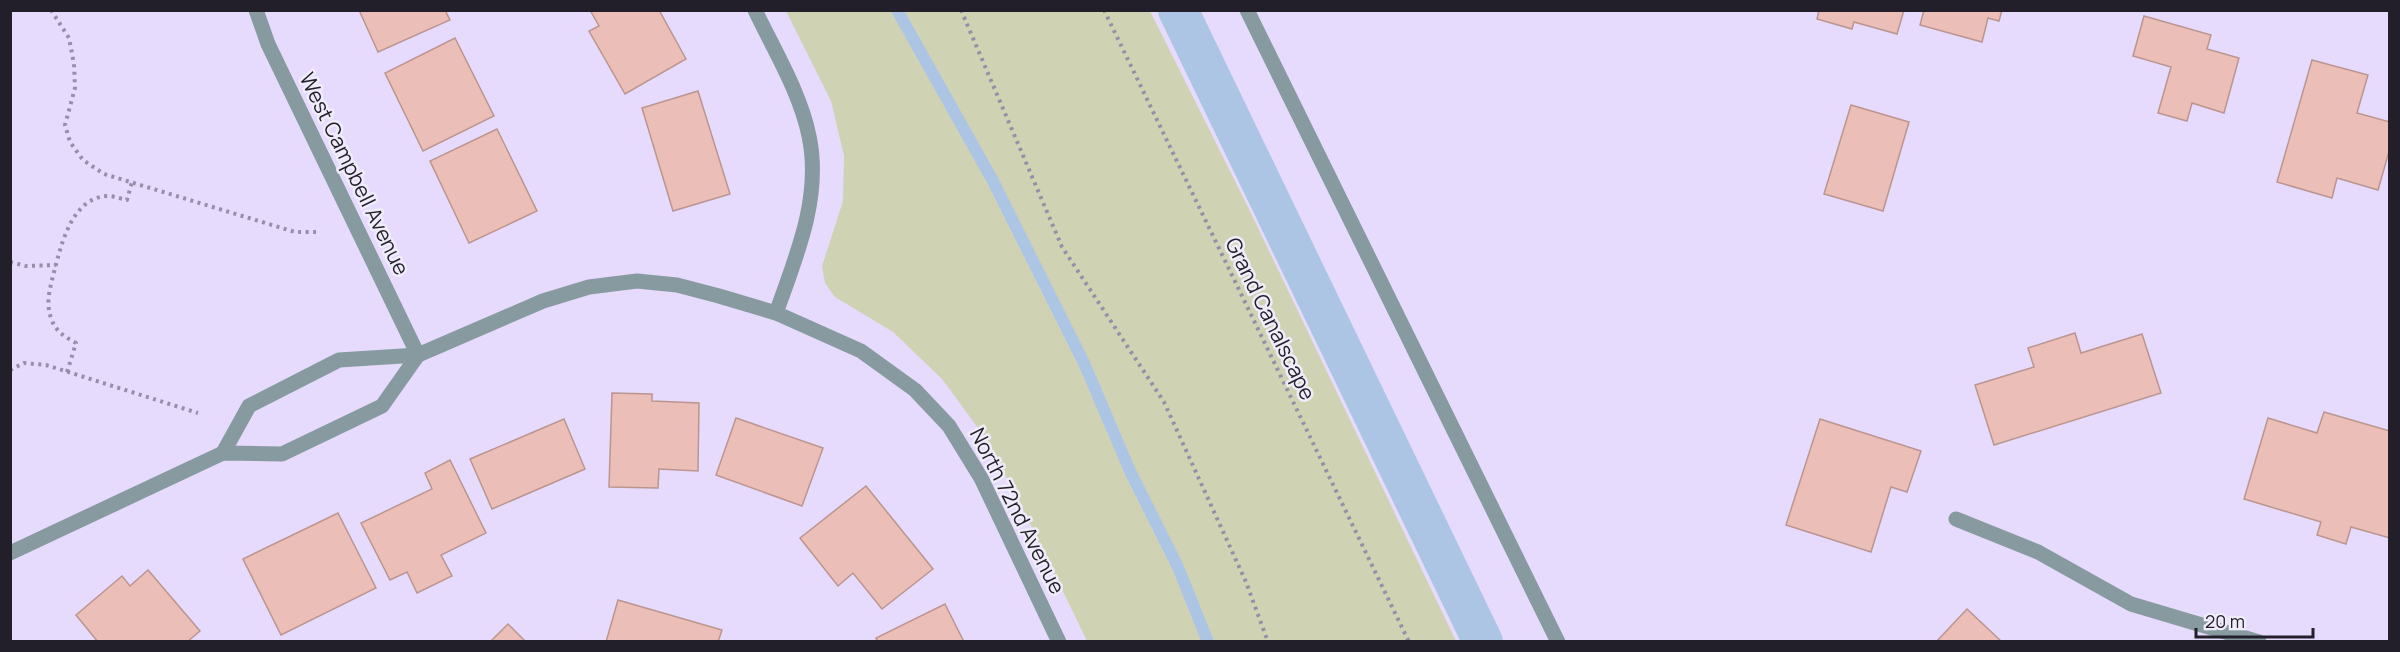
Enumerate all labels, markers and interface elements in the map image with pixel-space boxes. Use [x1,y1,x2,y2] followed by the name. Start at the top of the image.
[294,68,416,279] street label: West Campbell Avenue
[1219,233,1322,404] street label: Grand Canalscape
[964,423,1072,598] street label: North 72nd Avenue
[2196,601,2313,639] scale bar
[2205,609,2245,633] text: 20 m

